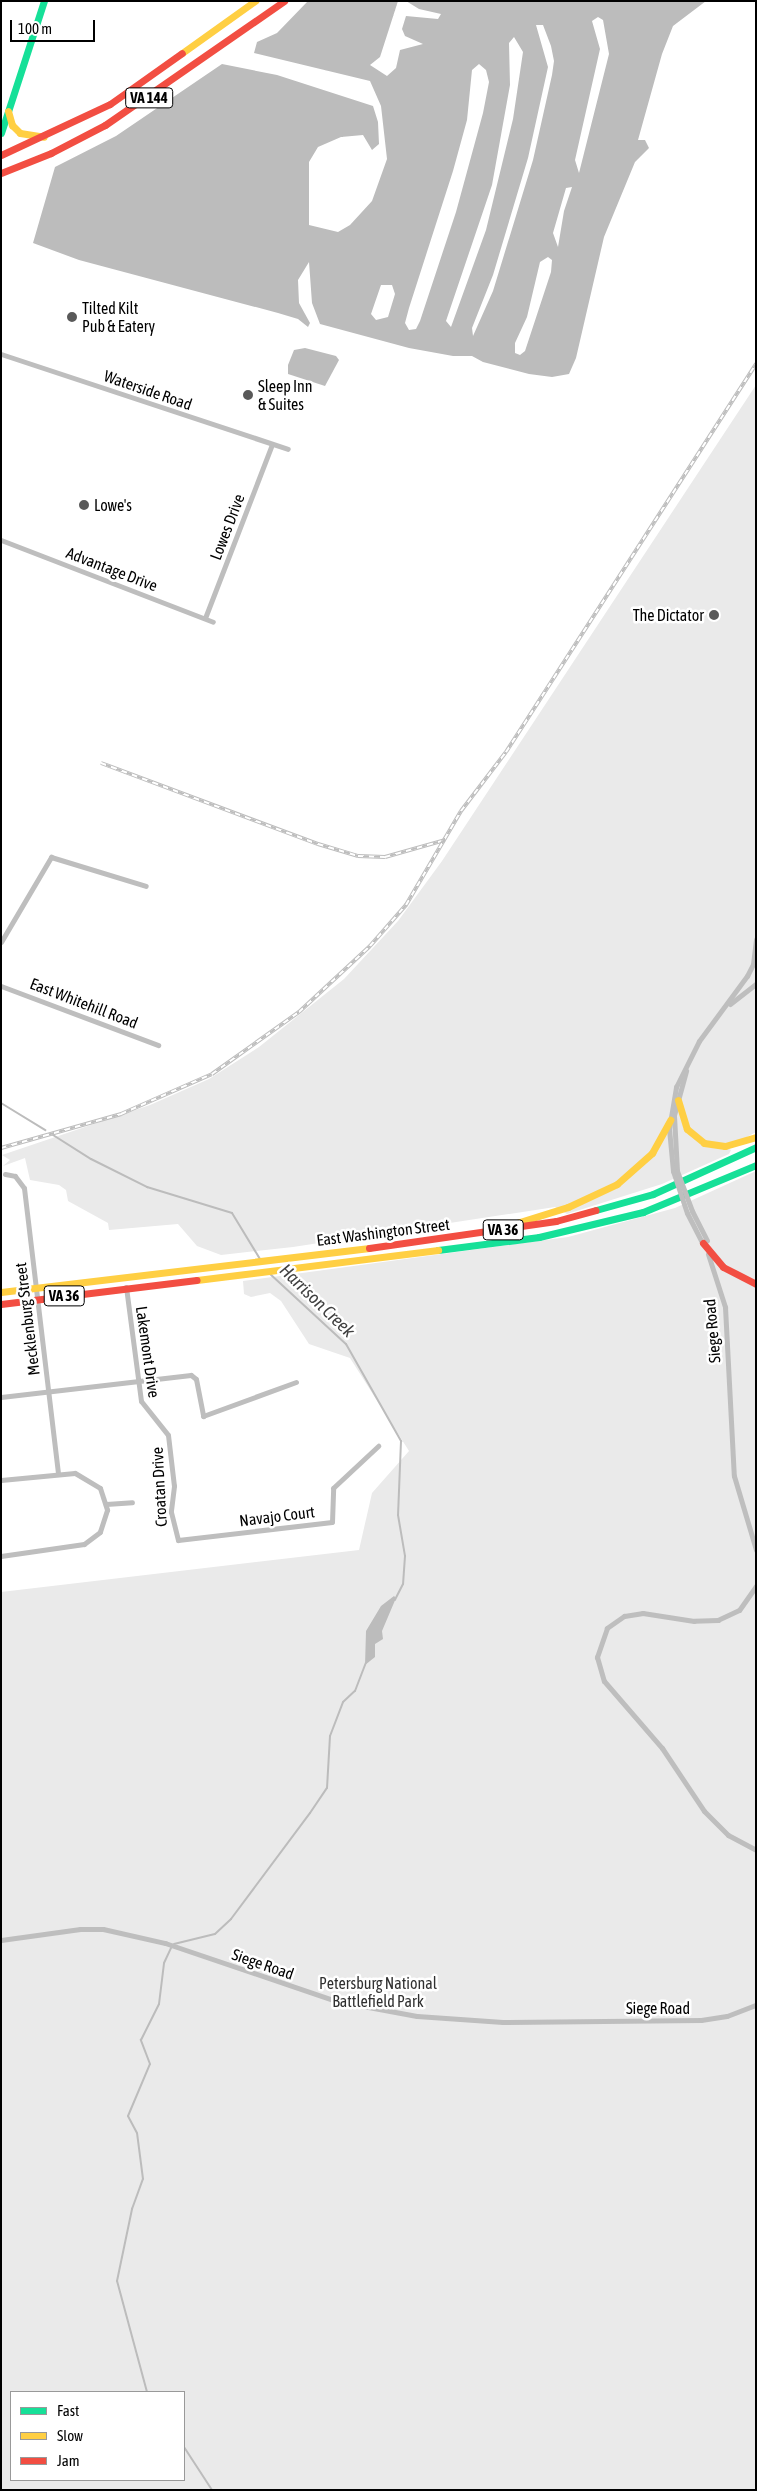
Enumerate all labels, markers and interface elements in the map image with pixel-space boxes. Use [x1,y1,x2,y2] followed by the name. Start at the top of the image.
[12,10,98,42] scale bar
[18,20,52,37] text: 100 m
[124,86,174,110] road number: VA 144
[82,298,155,336] place label: Tilted Kilt Pub & Eatery
[66,311,78,323] marker: Tilted Kilt Pub & Eatery
[101,366,195,414] street label: Waterside Road
[258,376,313,414] place label: Sleep Inn & Suites
[242,389,254,401] marker: Sleep Inn & Suites
[206,491,248,563] street label: Lowes Drive
[94,495,132,515] place label: Lowe's
[78,499,90,511] marker: Lowe's
[64,543,160,595] street label: Advantage Drive
[633,605,704,625] place label: The Dictator
[708,609,720,621] marker: The Dictator
[27,974,141,1032] street label: East Whitehill Road
[315,1214,451,1250] street label: East Washington Street
[482,1218,524,1242] road number: VA 36
[275,1260,359,1342] water label: Harrison Creek
[11,1261,43,1377] street label: Mecklenburg Street
[43,1284,85,1308] road number: VA 36
[700,1298,724,1364] street label: Siege Road
[132,1305,164,1399] street label: Lakemont Drive
[147,1447,171,1527] street label: Croatan Drive
[238,1502,316,1530] street label: Navajo Court
[230,1944,296,1984] street label: Siege Road
[319,1973,437,2011] park label: Petersburg National Battlefield Park
[626,1998,690,2018] street label: Siege Road
[10,2391,185,2481] legend
[57,2402,79,2419] text: Fast
[57,2427,83,2444] text: Slow
[57,2452,80,2469] text: Jam

